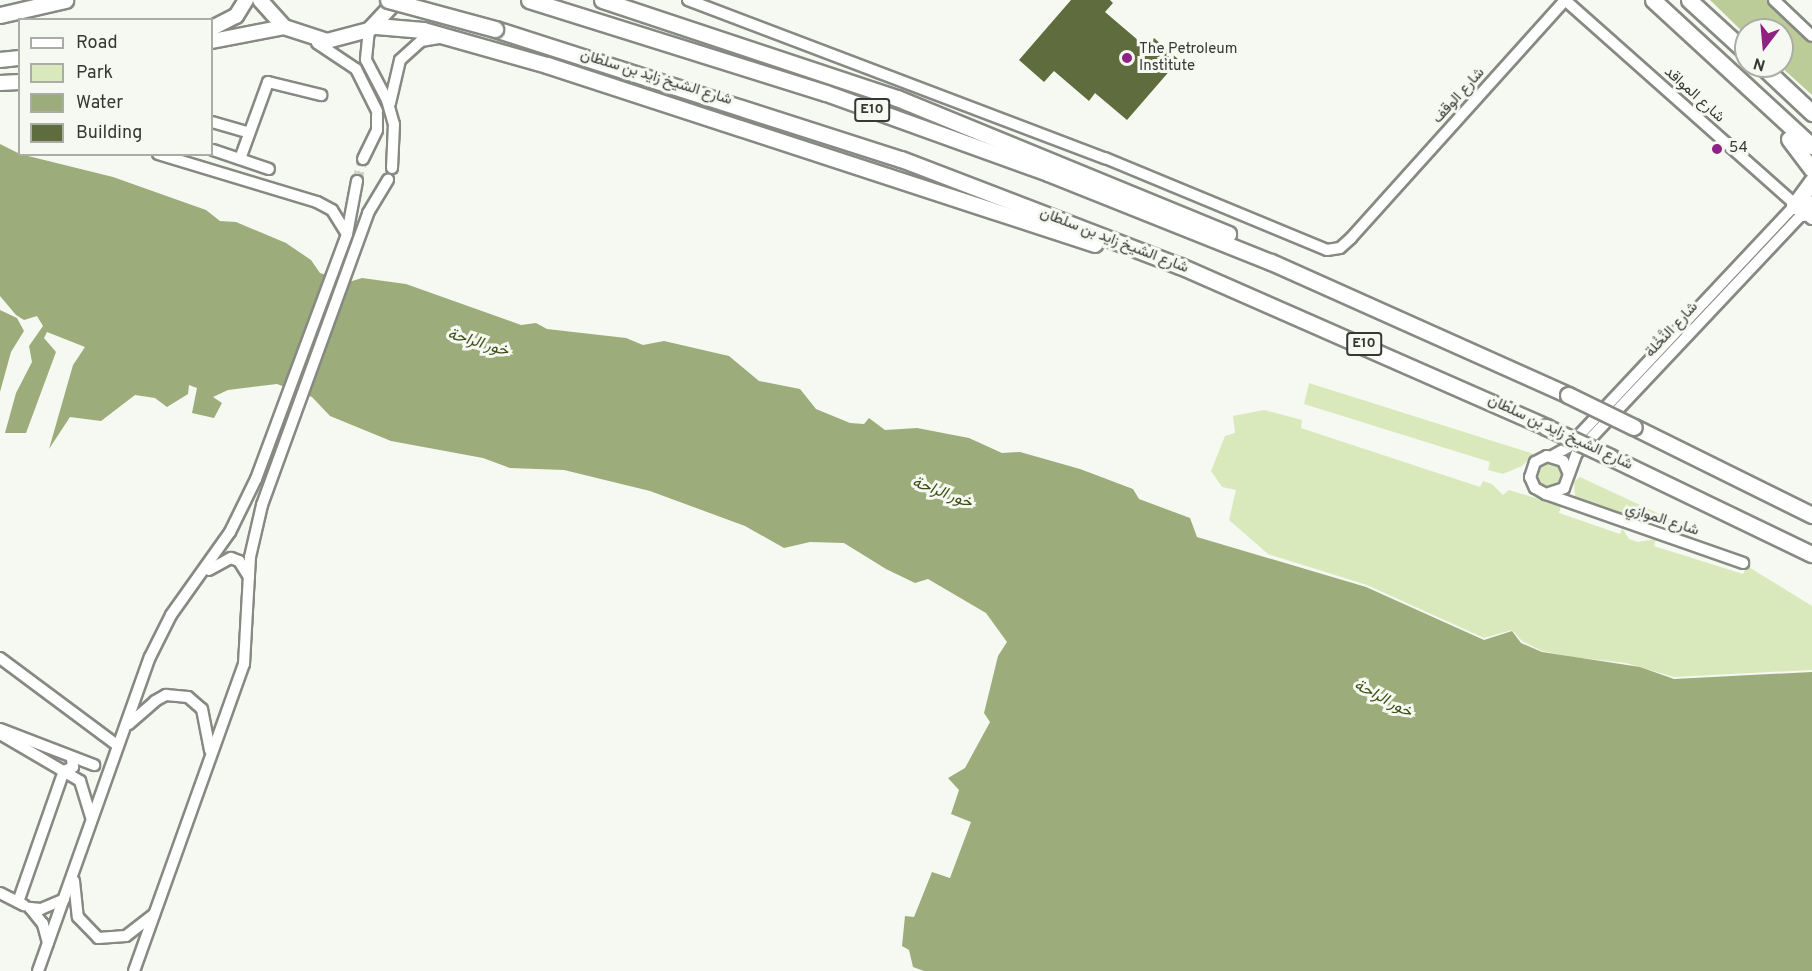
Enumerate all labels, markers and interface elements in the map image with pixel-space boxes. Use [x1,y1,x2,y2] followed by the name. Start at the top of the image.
[18,18,213,156] legend
[1734,18,1794,78] north arrow
[76,32,118,55] text: Road
[1139,40,1238,75] place label: The Petroleum Institute
[578,46,734,110] street label: شارع الشيخ زايد بن سلطان
[1120,51,1134,65] marker: The Petroleum Institute
[1751,52,1768,75] text: N
[76,62,113,85] text: Park
[1660,63,1728,127] street label: شارع المواقد
[1429,64,1489,128] street label: شارع الوقف
[76,92,123,115] text: Water
[854,99,890,121] road number: E10
[76,122,142,145] text: Building
[1729,140,1748,158] place label: 54
[1710,142,1724,156] marker: 54
[1037,204,1191,278] street label: شارع الشيخ زايد بن سلطان
[1642,299,1702,361] street label: شارع النَّخْلة
[445,325,511,361] water label: خور الراحة
[1346,333,1382,355] road number: E10
[1485,392,1635,474] street label: شارع الشيخ زايد بن سلطان
[909,473,975,513] water label: خور الراحة
[1623,500,1701,540] street label: شارع الموازي
[1351,676,1415,722] water label: خور الراحة

